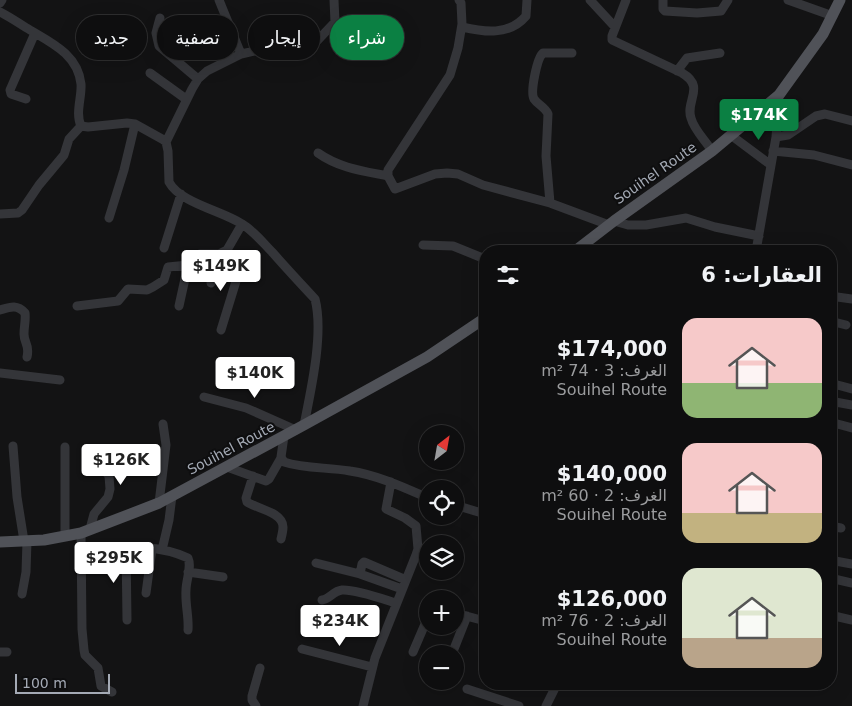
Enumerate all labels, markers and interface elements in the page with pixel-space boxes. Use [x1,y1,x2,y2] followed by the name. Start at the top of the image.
[76,15,147,60] chip: جديد
[157,15,238,60] chip: تصفية
[248,15,320,60] chip: إيجار
[330,15,404,60] chip: شراء
[724,98,794,141] pin: $174K
[731,105,787,124] text: $174K
[611,139,699,207] street label: Souihel Route
[186,250,256,292] pin: $149K
[193,256,249,275] text: $149K
[494,261,522,289] icon: filters
[701,263,822,287] text: العقارات: 6
[557,337,667,361] text: $174,000
[722,338,782,398] icon: home
[220,356,290,399] pin: $140K
[541,361,667,380] text: الغرف: 3 · 74 m²
[227,363,283,382] text: $140K
[557,380,667,399] text: Souihel Route
[185,418,277,478] street label: Souihel Route
[419,425,464,470] north arrow
[419,425,464,690] map controls
[86,444,156,486] pin: $126K
[93,450,149,469] text: $126K
[557,462,667,486] text: $140,000
[722,463,782,523] icon: home
[419,480,464,525] button: locate
[541,486,667,505] text: الغرف: 2 · 60 m²
[557,505,667,524] text: Souihel Route
[419,535,464,580] button: layers
[79,542,149,584] pin: $295K
[86,548,142,567] text: $295K
[557,587,667,611] text: $126,000
[722,588,782,648] icon: home
[419,590,464,635] button: +
[305,604,375,647] pin: $234K
[312,611,368,630] text: $234K
[541,611,667,630] text: الغرف: 2 · 76 m²
[557,630,667,649] text: Souihel Route
[419,645,464,690] button: −
[15,671,110,694] scale bar
[22,675,67,691] text: 100 m

